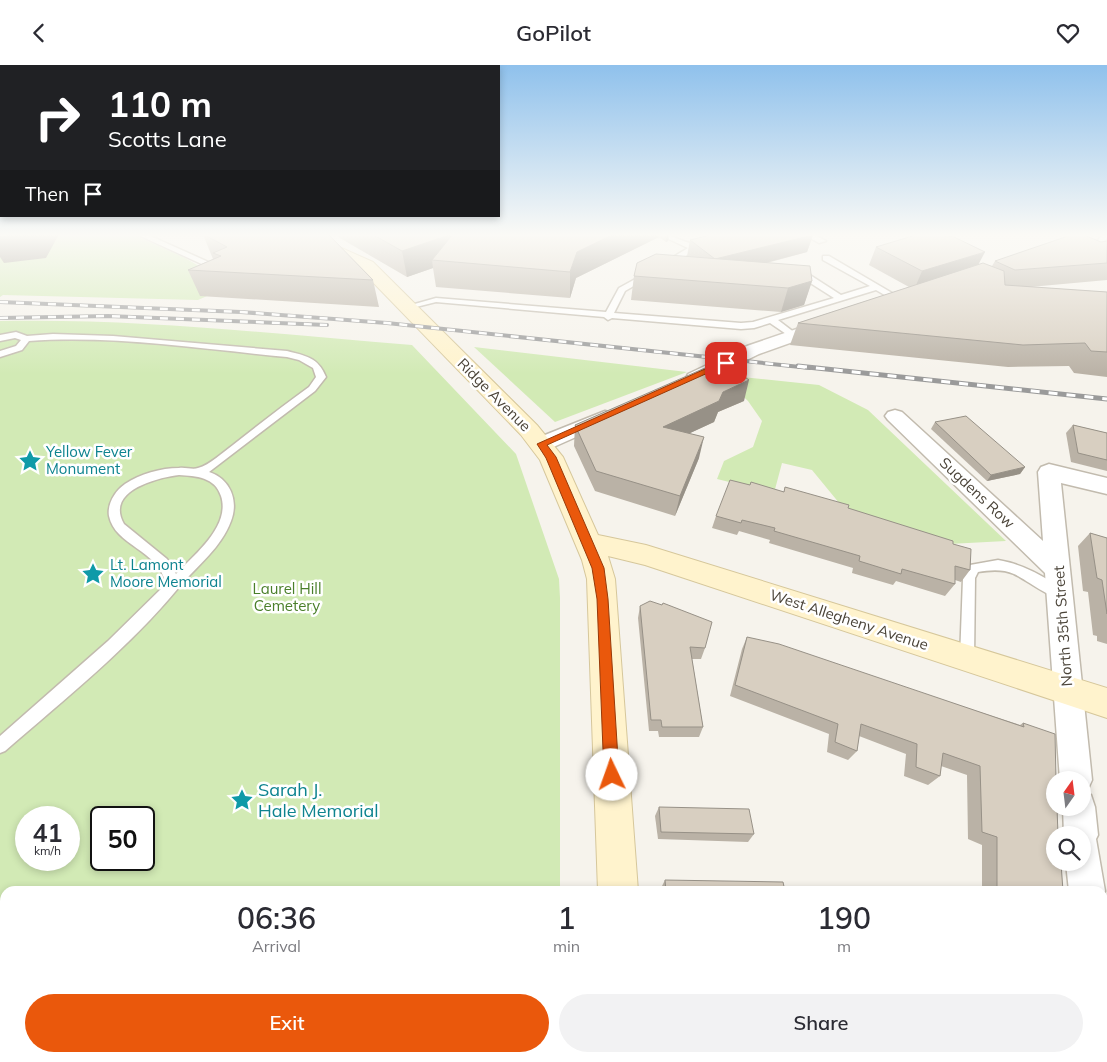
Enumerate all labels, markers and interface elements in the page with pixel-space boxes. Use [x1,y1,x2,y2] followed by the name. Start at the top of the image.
[25,19,53,47] icon: back
[516,19,591,47] text: GoPilot
[1054,19,1082,47] icon: heart
[108,82,212,126] text: 110 m
[25,85,90,150] icon: right
[108,125,227,153] text: Scotts Lane
[79,180,107,208] icon: arrive
[25,182,69,206] text: Then
[705,342,747,384] pin
[712,349,740,377] icon: arrive
[454,354,535,435] street label: Ridge Avenue
[45,442,133,478] place label: Yellow Fever Monument
[17,448,43,474] place icon: Yellow Fever Monument
[936,453,1019,532] street label: Sugdens Row
[110,555,222,591] place label: Lt. Lamont Moore Memorial
[80,561,106,587] place icon: Lt. Lamont Moore Memorial
[1049,565,1076,687] street label: North 35th Street
[252,579,322,615] park label: Laurel Hill Cemetery
[767,585,931,654] street label: West Allegheny Avenue
[585,748,637,800] position arrow
[1046,771,1091,816] north arrow
[1046,771,1091,871] map controls
[258,778,379,822] place label: Sarah J. Hale Memorial
[229,787,255,813] place icon: Sarah J. Hale Memorial
[90,806,155,871] speed limit sign: 50
[32,817,63,848] text: 41
[1046,826,1091,871] button: search
[34,843,61,858] text: km/h
[237,899,316,937] text: 06:36
[558,899,576,937] text: 1
[817,899,871,937] text: 190
[252,936,301,956] text: Arrival
[553,936,580,956] text: min
[837,936,851,956] text: m
[25,994,549,1052] button: Exit
[559,994,1083,1052] button: Share

